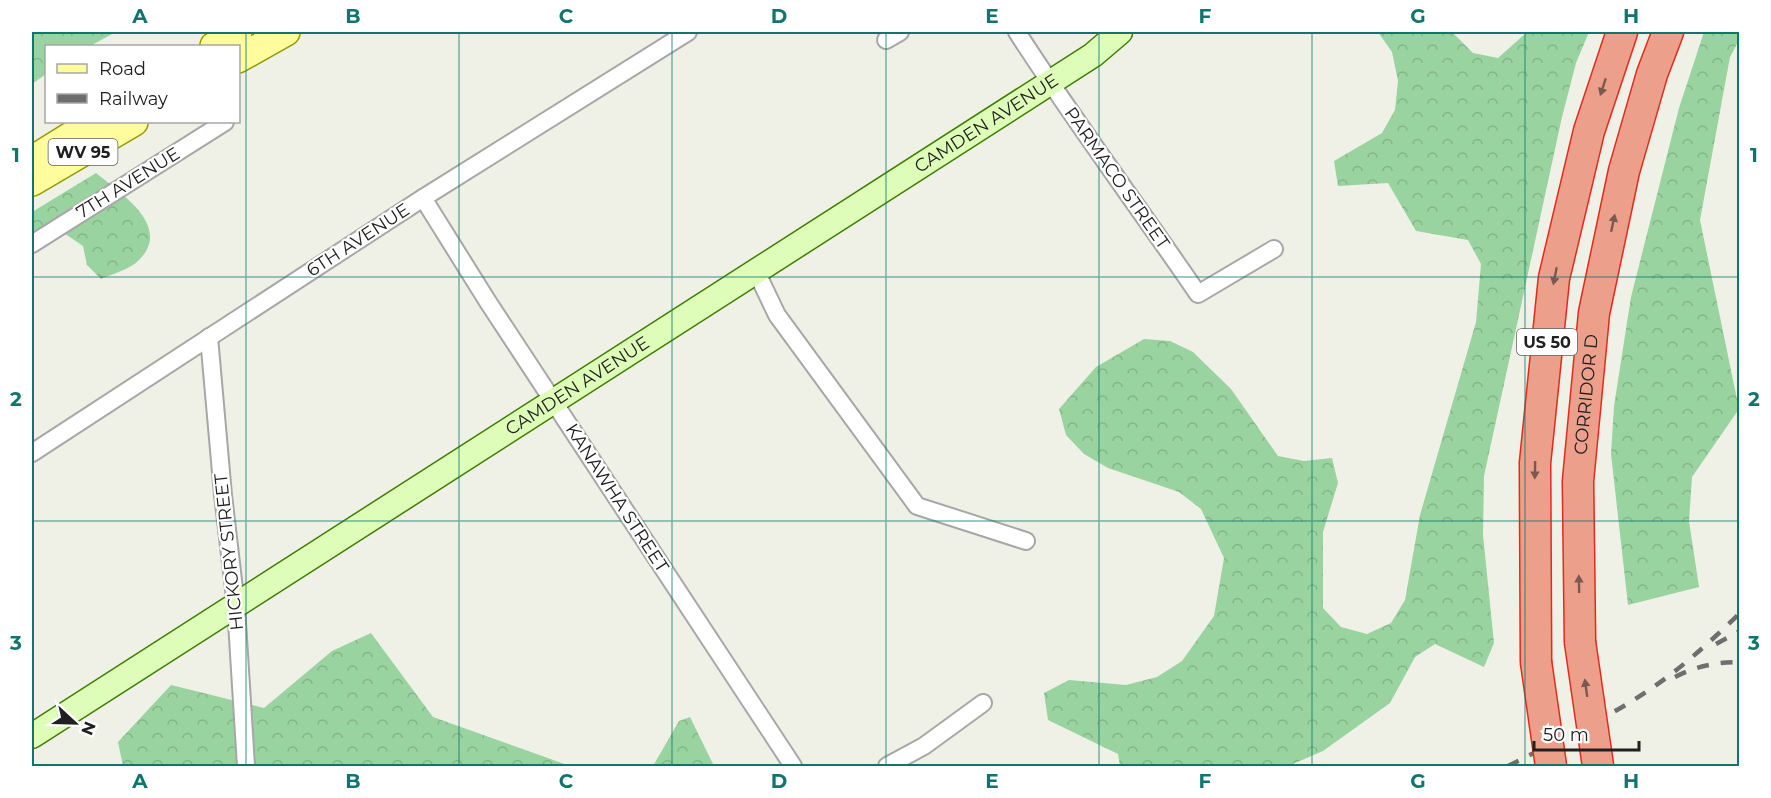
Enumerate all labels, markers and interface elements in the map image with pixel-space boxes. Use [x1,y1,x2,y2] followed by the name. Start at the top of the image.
[131,4,148,28] text: A
[345,4,361,28] text: B
[559,4,574,28] text: C
[771,4,787,28] text: D
[985,4,999,28] text: E
[1199,4,1212,28] text: F
[1410,4,1426,28] text: G
[1623,4,1639,28] text: H
[45,45,240,123] legend
[99,58,146,80] text: Road
[910,69,1062,178] street label: CAMDEN AVENUE
[1598,78,1608,96] one-way arrow
[99,88,168,110] text: Railway
[1060,103,1175,254] street label: PARMACO STREET
[48,139,118,165] road number: WV 95
[72,142,184,224] street label: 7TH AVENUE
[12,143,20,167] text: 1
[1750,143,1758,167] text: 1
[303,199,413,281] street label: 6TH AVENUE
[1609,214,1618,233] one-way arrow
[1551,267,1560,286] one-way arrow
[1517,329,1577,355] road number: US 50
[501,332,653,440] street label: CAMDEN AVENUE
[1570,333,1603,456] street label: CORRIDOR D
[10,387,22,411] text: 2
[1748,387,1760,411] text: 2
[561,420,674,577] street label: KANAWHA STREET
[1530,460,1540,479] one-way arrow
[210,472,248,632] street label: HICKORY STREET
[1574,574,1584,593] one-way arrow
[9,631,22,655] text: 3
[1747,631,1760,655] text: 3
[1582,678,1591,697] one-way arrow
[45,693,105,753] north arrow
[1534,714,1639,752] scale bar
[77,719,100,738] text: N
[1543,724,1589,746] text: 50 m
[131,769,148,793] text: A
[345,769,361,793] text: B
[559,769,574,793] text: C
[771,769,787,793] text: D
[985,769,999,793] text: E
[1199,769,1212,793] text: F
[1410,769,1426,793] text: G
[1623,769,1639,793] text: H

